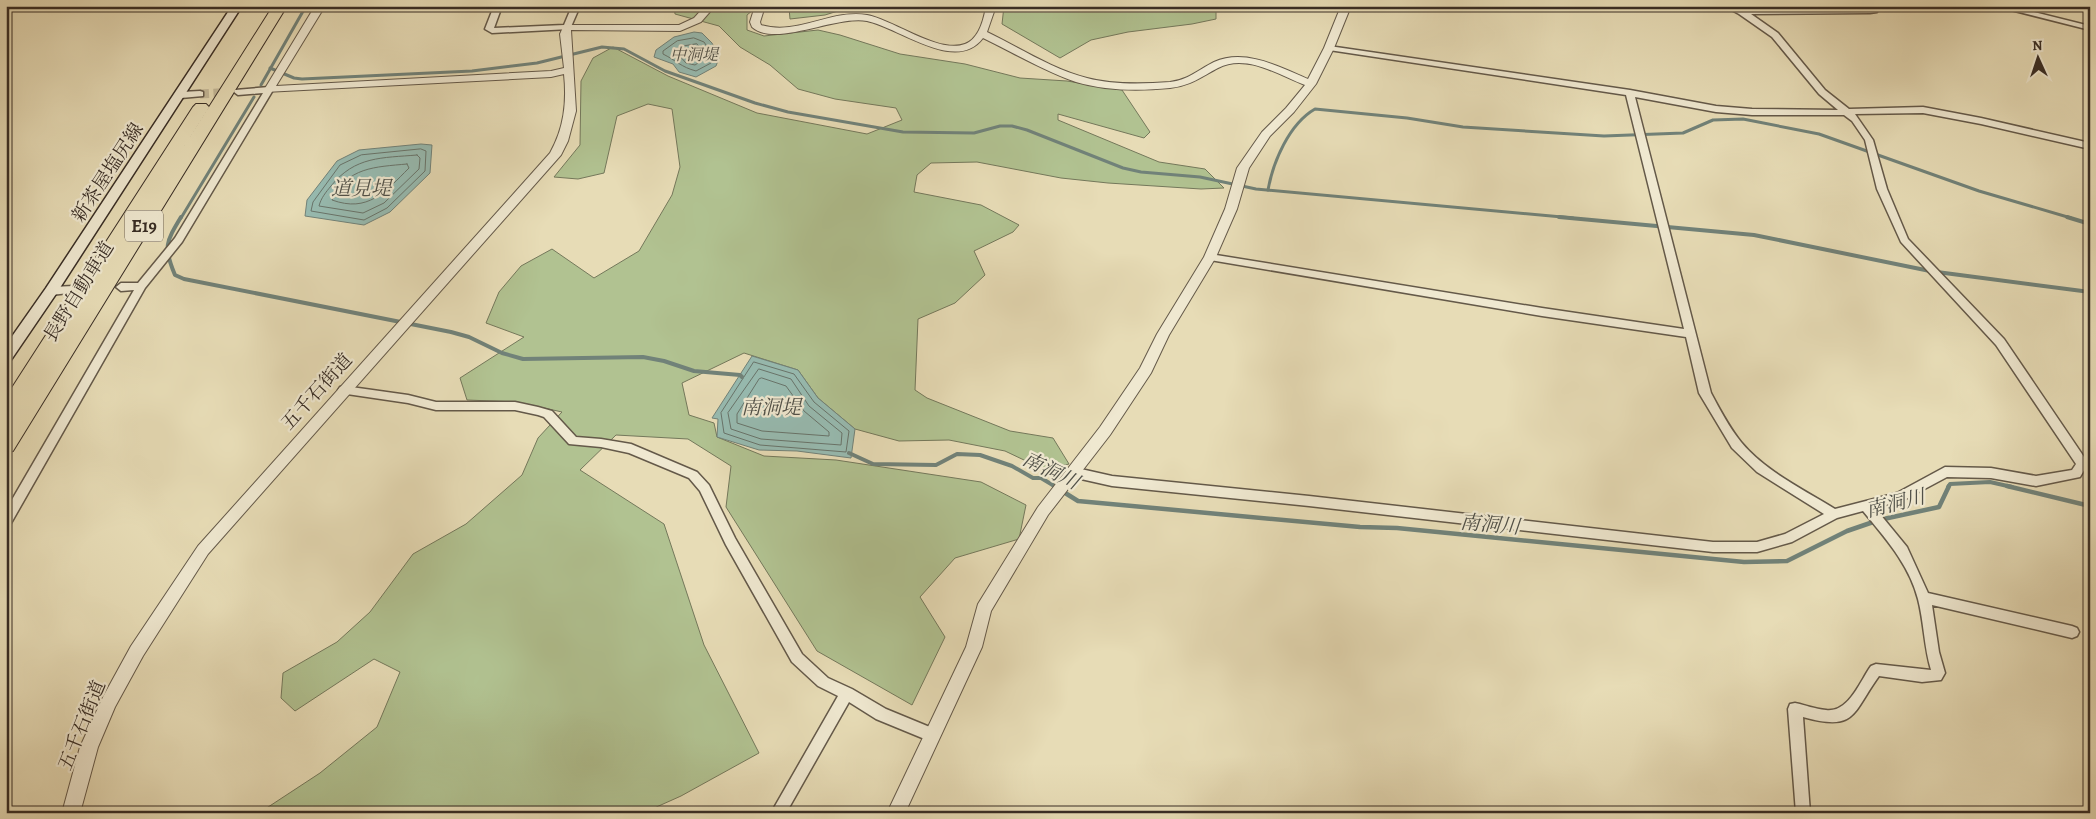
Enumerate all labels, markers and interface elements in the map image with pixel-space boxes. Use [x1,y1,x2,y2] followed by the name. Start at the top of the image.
[2014,32,2064,82] north arrow
[2032,36,2043,55] text: N
[670,44,720,66] water label: 中洞堤
[66,118,150,227] street label: 新茶屋塩尻線
[331,175,393,202] water label: 道見堤
[125,210,163,242] road number: E19
[38,236,120,347] street label: 長野自動車道
[275,348,358,436] street label: 五千石街道
[741,394,803,421] water label: 南洞堤
[1018,445,1085,497] water label: 南洞川
[1863,483,1929,524] water label: 南洞川
[1459,508,1523,541] water label: 南洞川
[52,676,112,774] street label: 五千石街道

